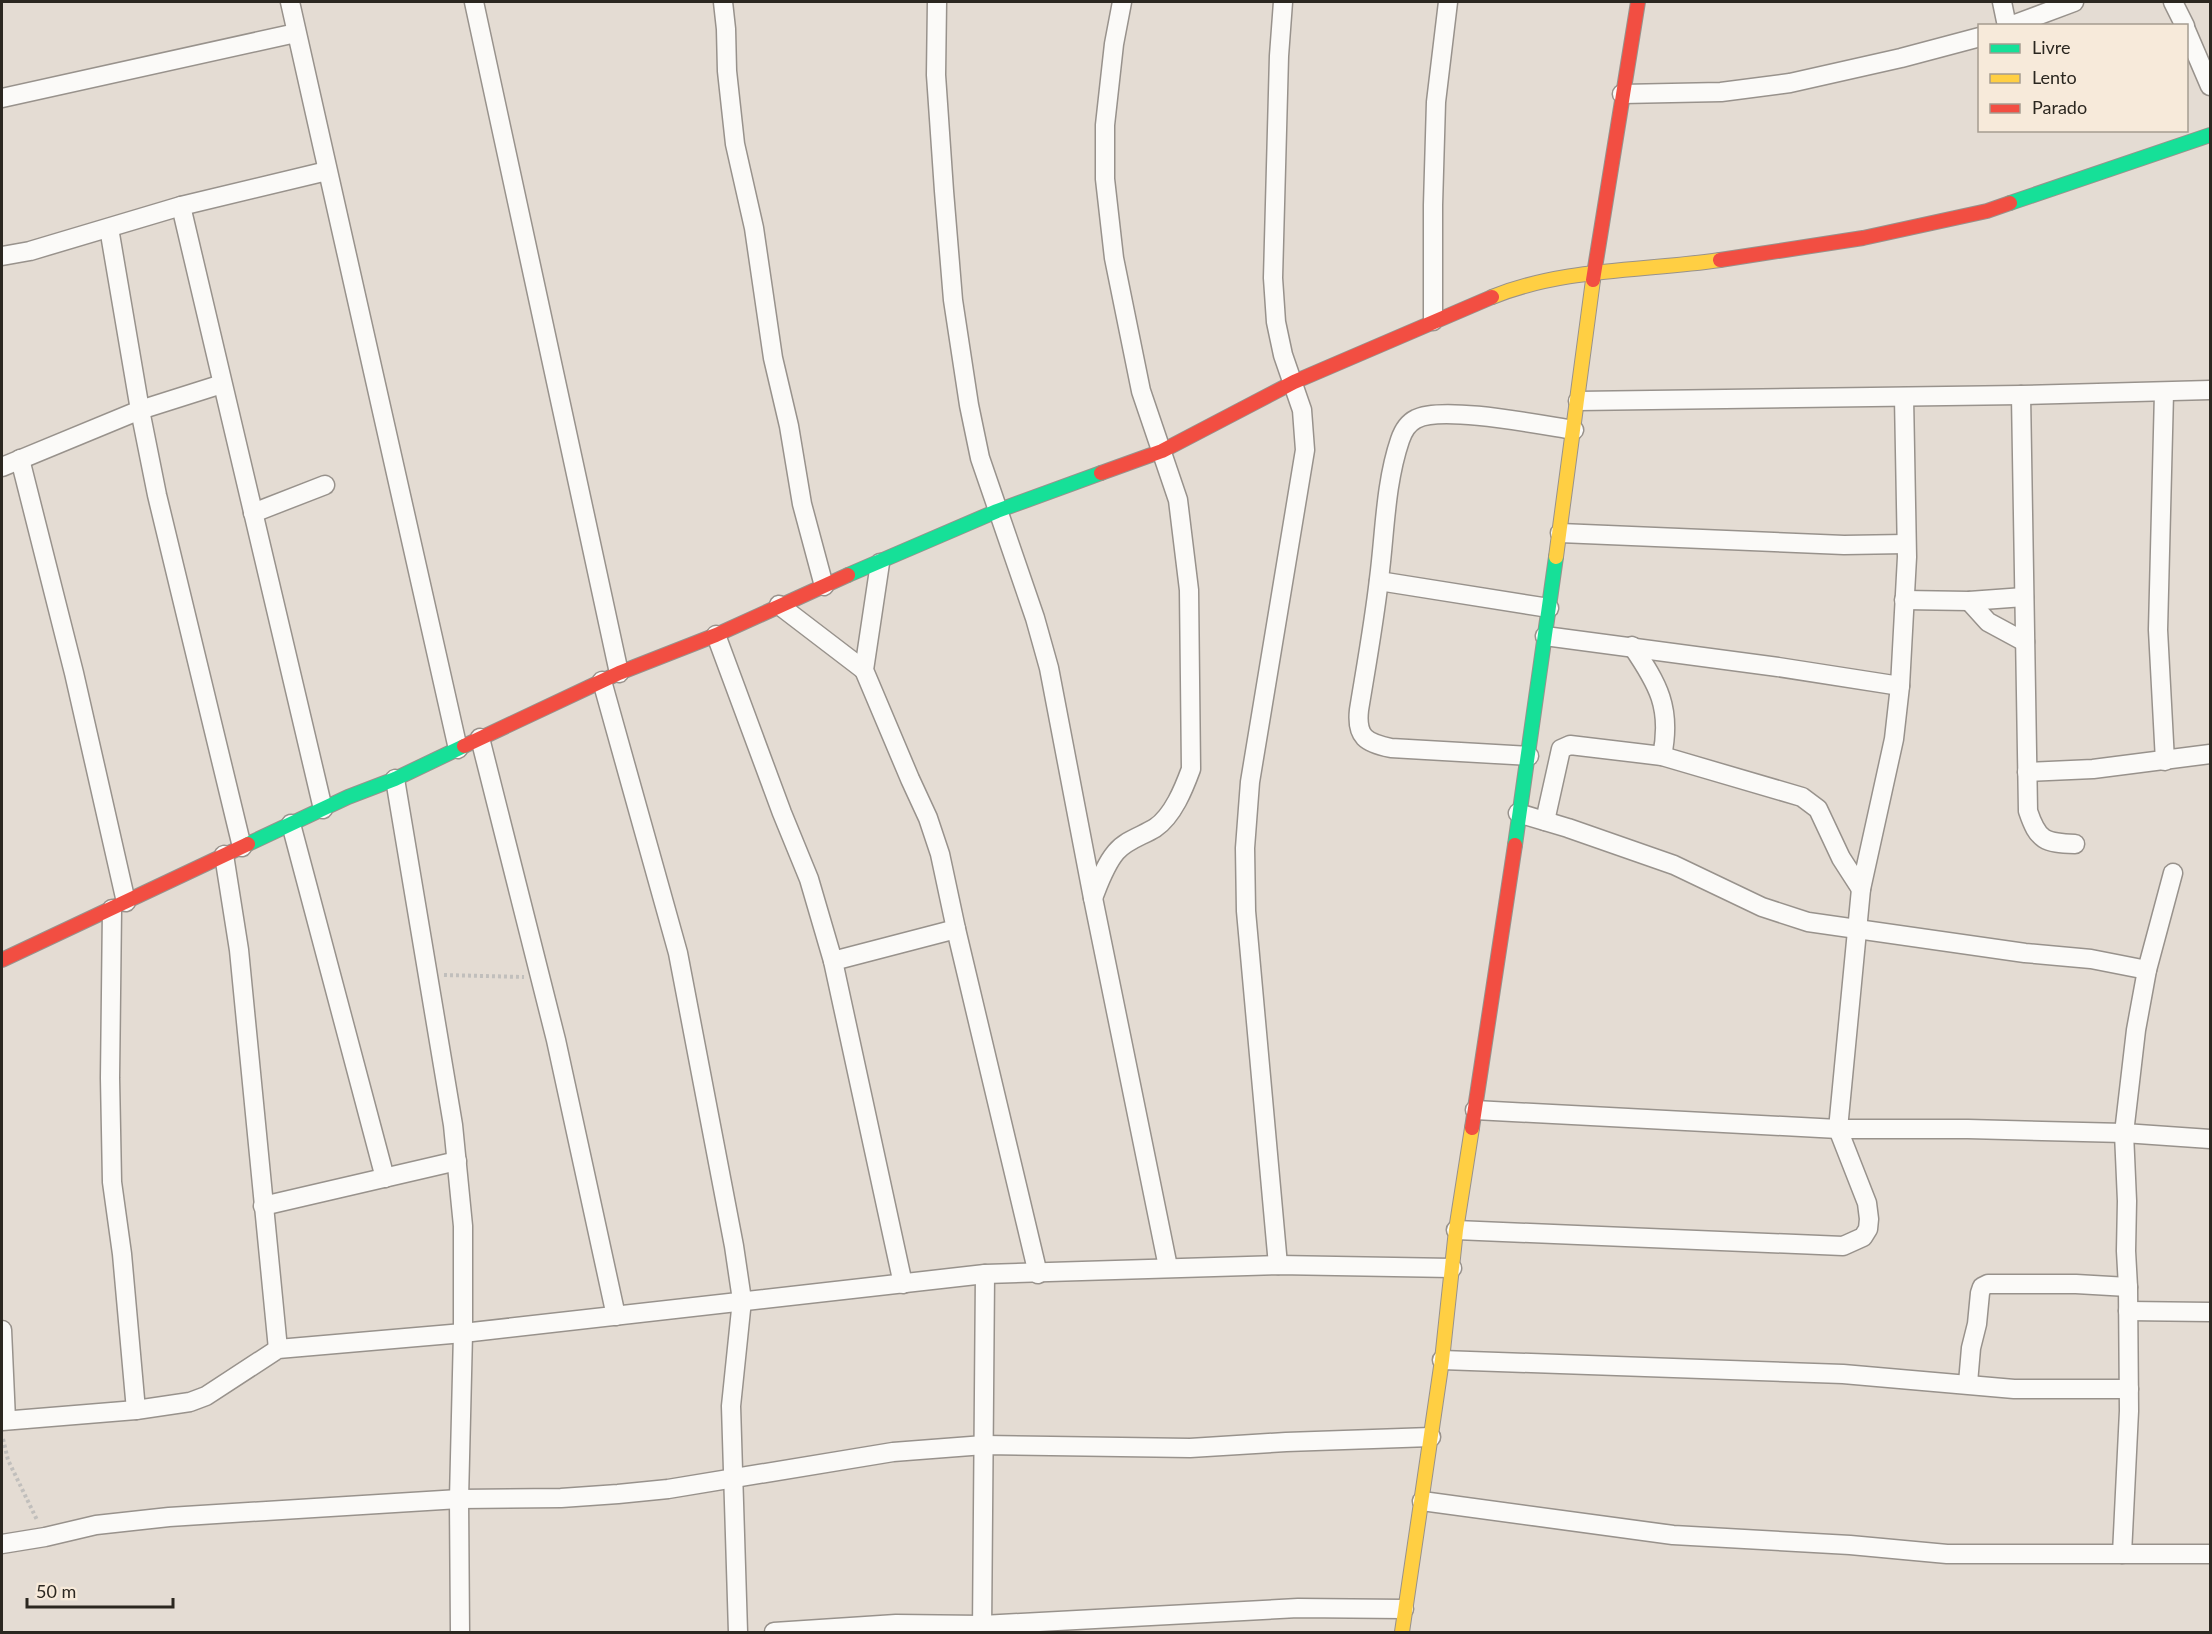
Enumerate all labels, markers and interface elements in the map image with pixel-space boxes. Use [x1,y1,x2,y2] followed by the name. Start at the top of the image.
[1978,24,2188,132] legend
[2032,36,2071,58] text: Livre
[2032,66,2077,88] text: Lento
[2032,96,2087,118] text: Parado
[27,1571,172,1609] scale bar
[36,1580,76,1602] text: 50 m

